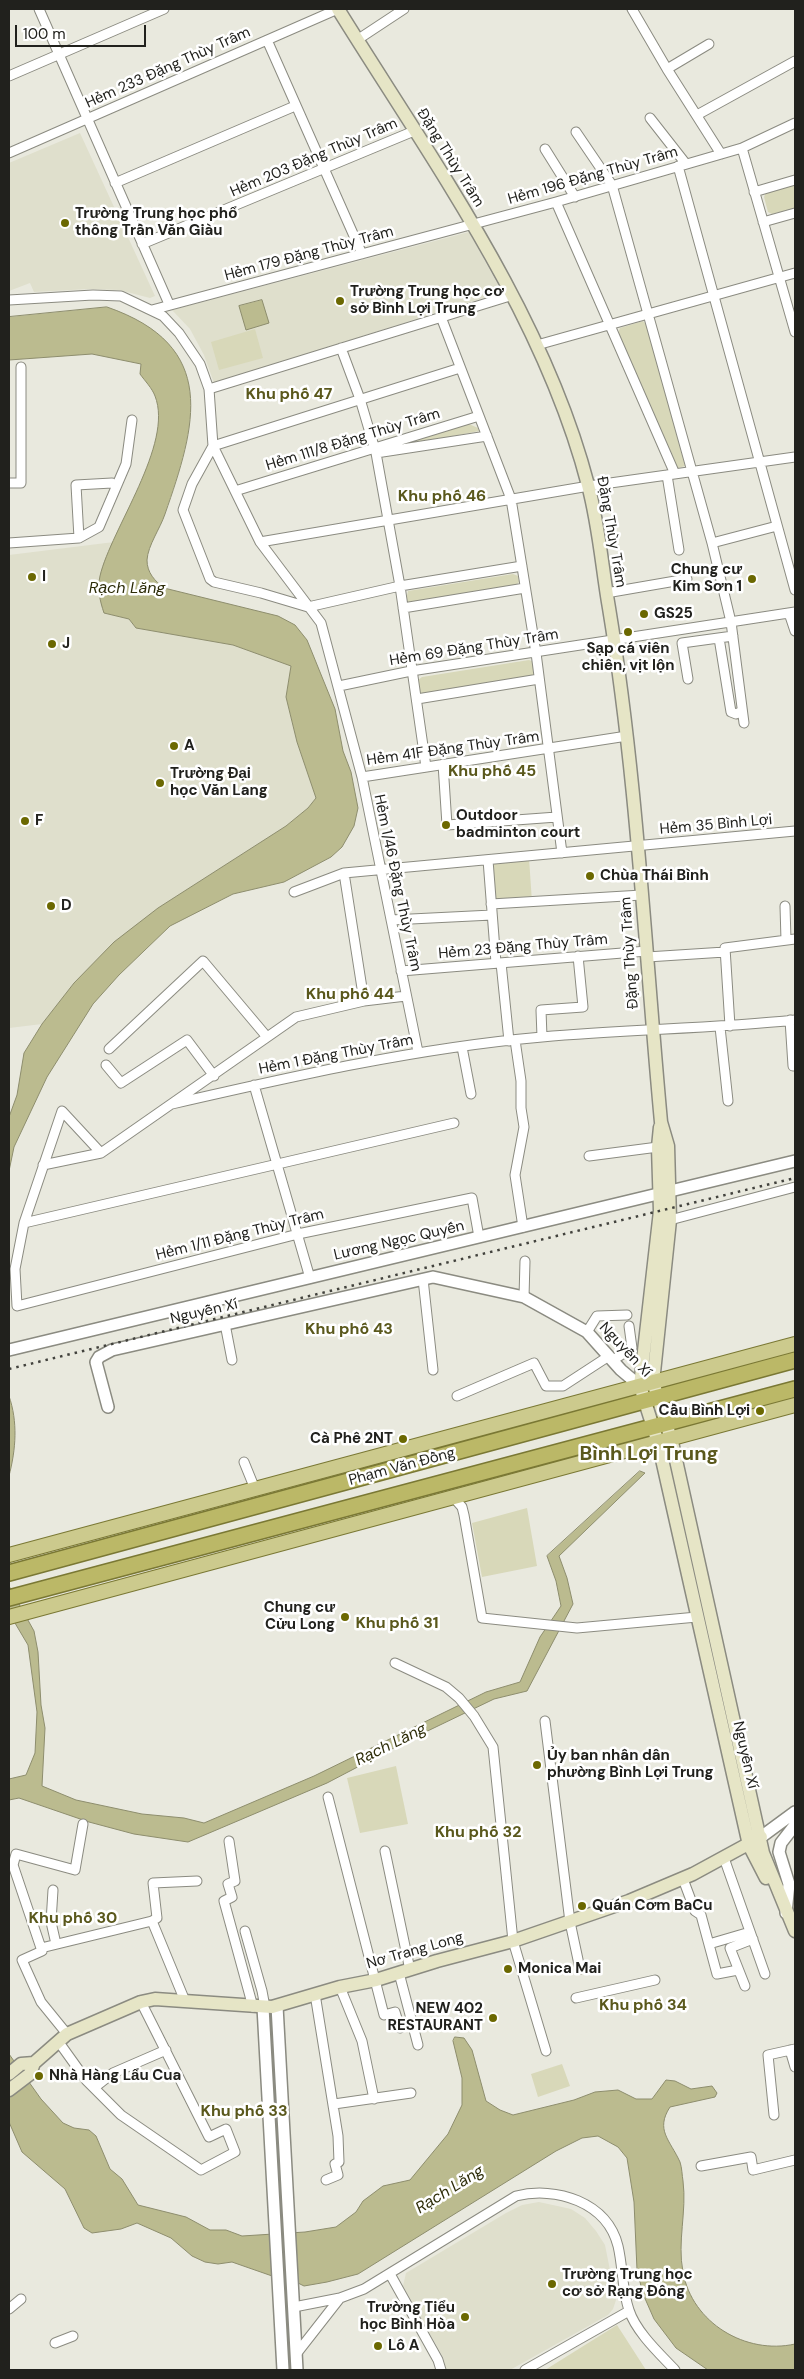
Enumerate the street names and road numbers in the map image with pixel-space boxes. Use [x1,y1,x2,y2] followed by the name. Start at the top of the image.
[83,23,253,113] street label: Hẻm 233 Đặng Thùy Trâm
[413,106,487,210] street label: Đặng Thùy Trâm
[228,115,400,201] street label: Hẻm 203 Đặng Thùy Trâm
[506,143,680,209] street label: Hẻm 196 Đặng Thùy Trâm
[223,223,395,285] street label: Hẻm 179 Đặng Thùy Trâm
[264,405,442,475] street label: Hẻm 111/8 Đặng Thùy Trâm
[592,475,630,589] street label: Đặng Thùy Trâm
[388,626,560,670] street label: Hẻm 69 Đặng Thùy Trâm
[365,728,541,770] street label: Hẻm 41F Đặng Thùy Trâm
[369,793,425,973] street label: Hẻm 1/46 Đặng Thùy Trâm
[659,811,773,839] street label: Hẻm 35 Bình Lợi
[617,896,643,1010] street label: Đặng Thùy Trâm
[438,931,608,963] street label: Hẻm 23 Đặng Thùy Trâm
[257,1031,415,1079] street label: Hẻm 1 Đặng Thùy Trâm
[154,1205,326,1265] street label: Hẻm 1/11 Đặng Thùy Trâm
[332,1217,466,1265] street label: Lương Ngọc Quyến
[169,1296,239,1328] street label: Nguyễn Xí
[595,1319,655,1381] street label: Nguyễn Xí
[347,1444,457,1490] street label: Phạm Văn Đồng
[729,1720,761,1790] street label: Nguyễn Xí
[365,1929,465,1973] street label: Nơ Trang Long

